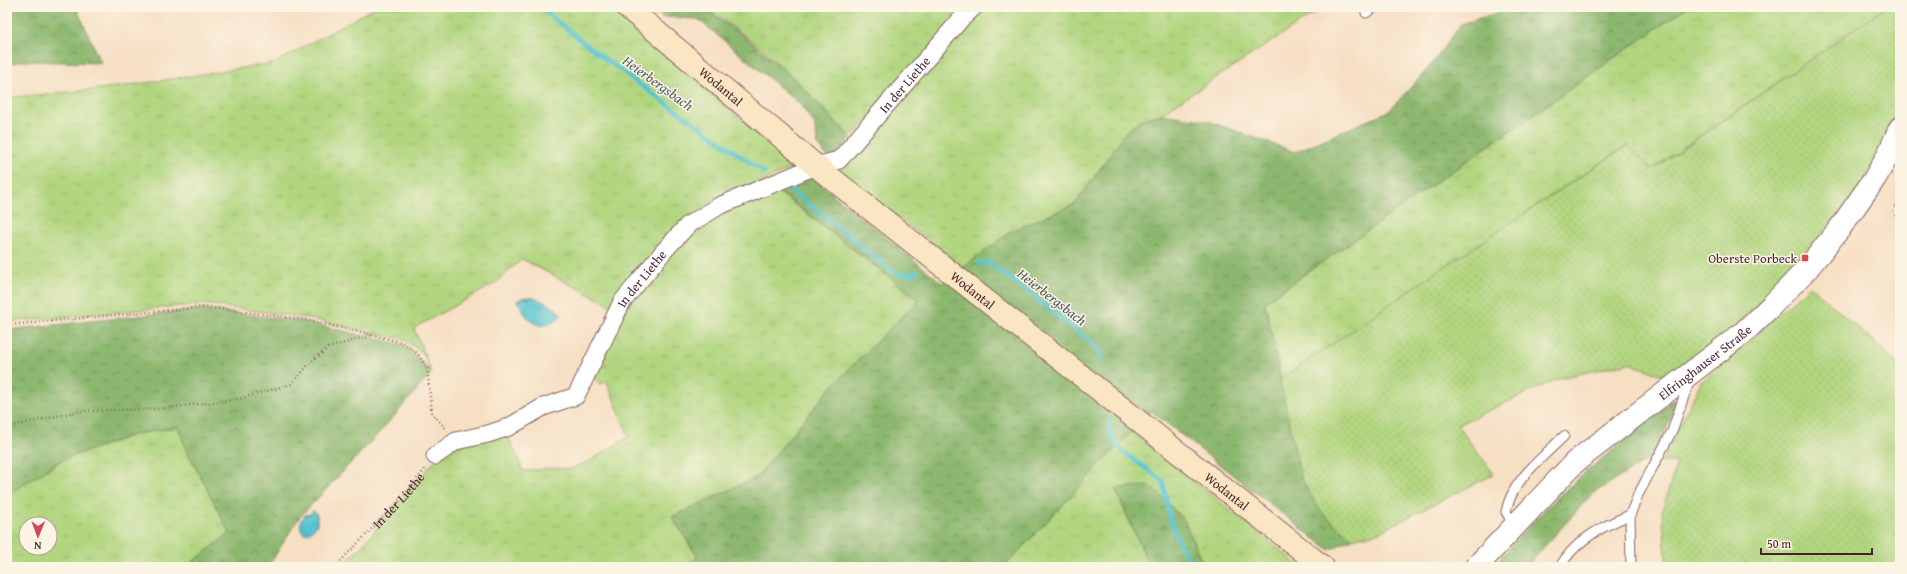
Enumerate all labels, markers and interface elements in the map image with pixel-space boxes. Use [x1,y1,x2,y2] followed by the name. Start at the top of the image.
[618,50,697,115] water label: Heierbergsbach
[874,52,934,117] street label: In der Liethe
[695,62,747,110] street label: Wodantal
[612,246,671,310] street label: In der Liethe
[1708,249,1797,268] place label: Oberste Porbeck
[1800,253,1810,263] marker: Oberste Porbeck
[1012,263,1091,330] water label: Heierbergsbach
[947,266,999,314] street label: Wodantal
[1654,320,1756,404] street label: Elfringhauser Straße
[1201,467,1254,515] street label: Wodantal
[368,468,429,532] street label: In der Liethe
[18,516,58,556] north arrow
[1761,530,1872,556] scale bar
[1767,535,1791,552] text: 50 m
[33,538,42,554] text: N

